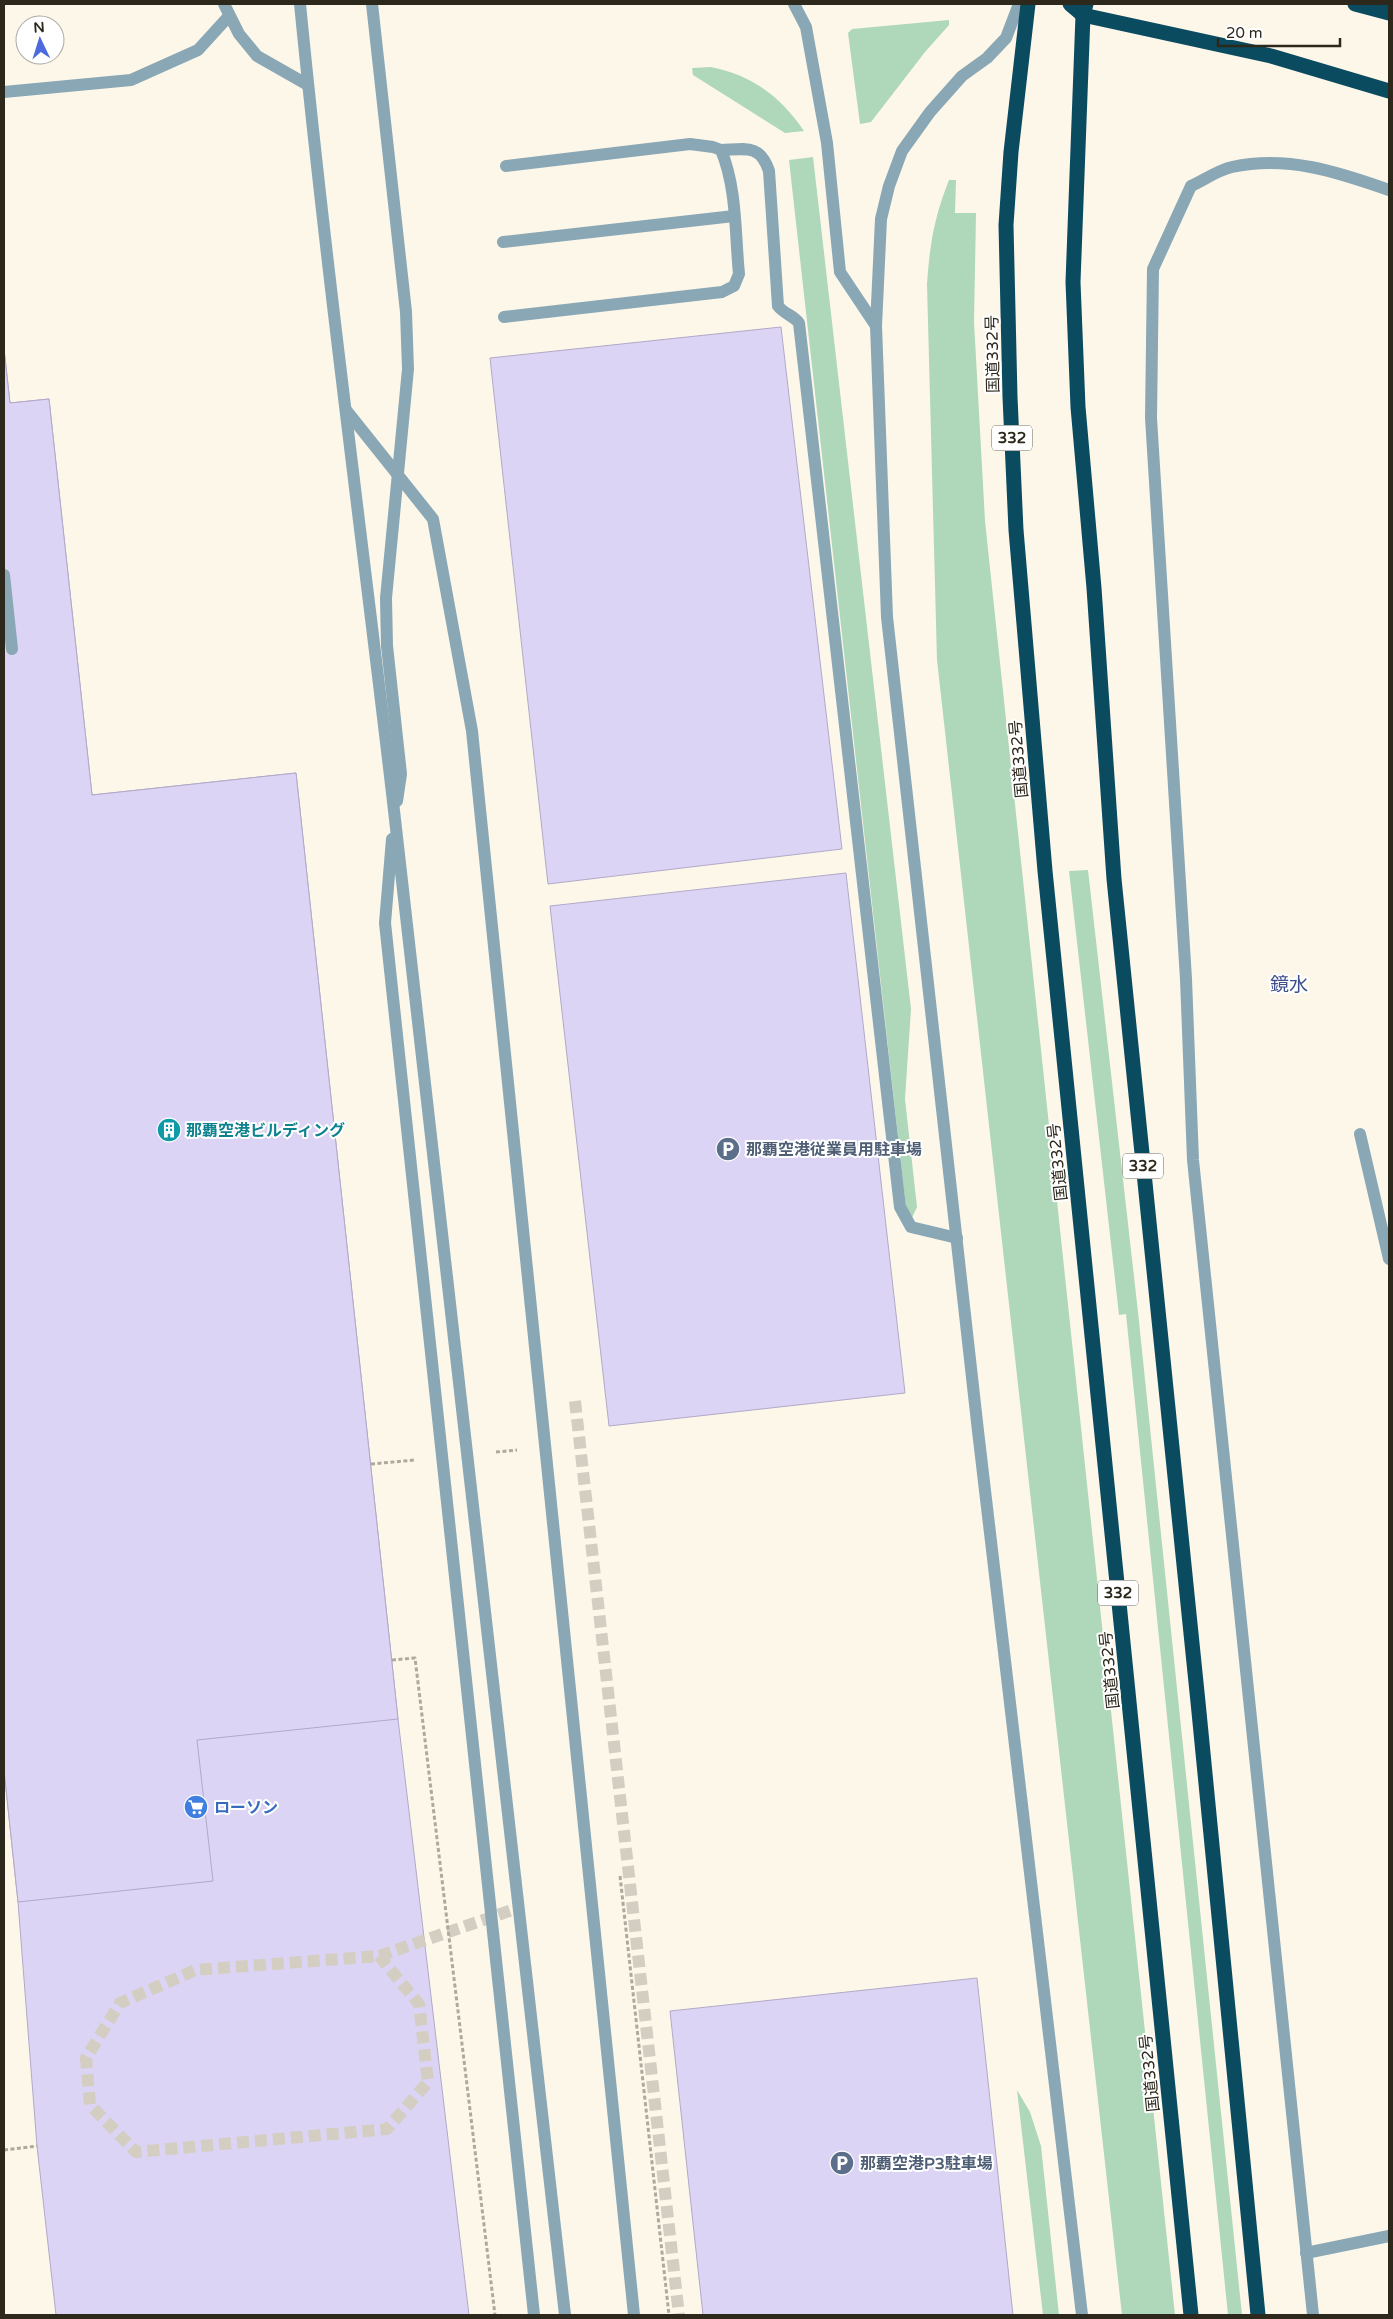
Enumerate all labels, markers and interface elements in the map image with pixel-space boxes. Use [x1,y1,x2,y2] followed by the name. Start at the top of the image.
[15,15,65,65] north arrow
[1218,15,1340,47] scale bar
[33,19,45,36] text: N
[1226,24,1263,42] text: 20 m
[982,315,1004,393] street label: 国道332号
[992,426,1032,450] road number: 332
[1006,719,1032,799] street label: 国道332号
[1270,974,1308,996] district label: 鏡水
[156,1117,182,1143] building icon: 那覇空港ビルディング
[186,1121,345,1141] place label: 那覇空港ビルディング
[1044,1122,1072,1202] street label: 国道332号
[715,1136,741,1162] parking icon: 那覇空港従業員用駐車場
[746,1140,922,1160] place label: 那覇空港従業員用駐車場
[1123,1154,1163,1178] road number: 332
[1098,1580,1138,1606] road number: 332
[1096,1630,1124,1710] street label: 国道332号
[183,1794,209,1820] supermarket icon: ローソン
[214,1798,278,1818] place label: ローソン
[1136,2033,1164,2113] street label: 国道332号
[829,2150,855,2176] parking icon: 那覇空港P3駐車場
[860,2154,993,2174] place label: 那覇空港P3駐車場

